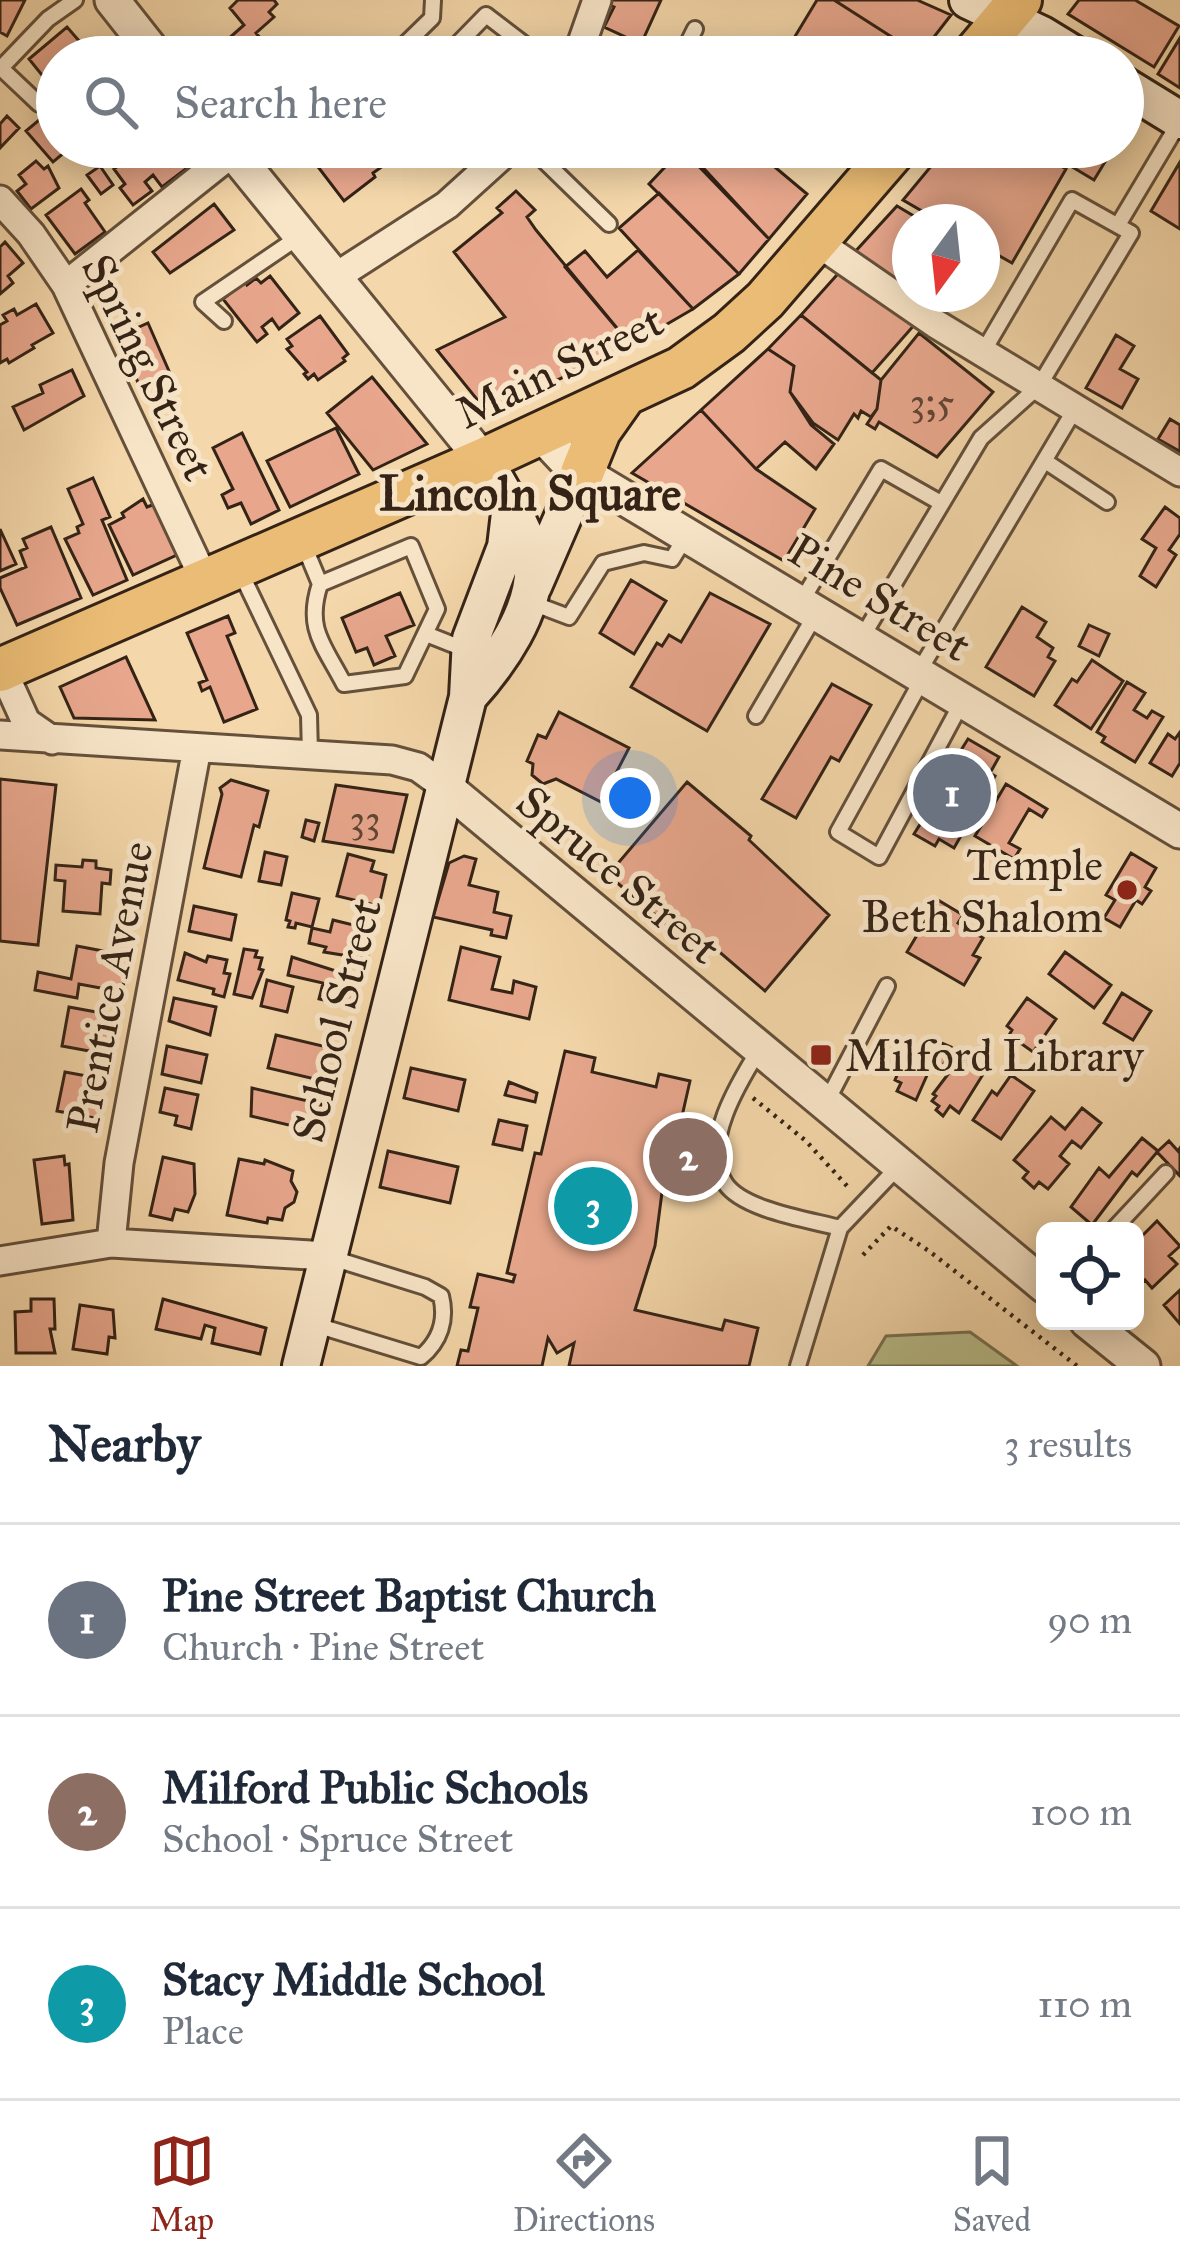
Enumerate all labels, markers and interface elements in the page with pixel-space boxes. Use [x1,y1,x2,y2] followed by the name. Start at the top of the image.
[36,36,1144,168] search box
[78,69,144,135] icon: search
[174,75,387,130] text: Search here
[892,204,1000,312] north arrow
[70,245,227,489] street label: Spring Street
[447,293,672,440] street label: Main Street
[910,378,954,426] house number: 3;5
[379,464,681,523] district label: Lincoln Square
[779,522,981,673] street label: Pine Street
[913,748,991,838] pin: 1
[600,768,660,828] your location
[506,773,732,975] street label: Spruce Street
[349,795,381,843] house number: 33
[54,837,165,1137] street label: Prentice Avenue
[861,837,1103,944] place label: Temple Beth Shalom
[1114,877,1140,903] marker: Temple Beth Shalom
[280,892,393,1148] street label: School Street
[845,1028,1144,1083] place label: Milford Library
[808,1042,834,1068] marker: Milford Library
[649,1112,727,1202] pin: 2
[554,1161,632,1251] pin: 3
[1036,1222,1144,1330] map controls
[1036,1222,1144,1330] button: locate
[48,1413,200,1475] text: Nearby
[1004,1420,1132,1468] text: 3 results
[162,1568,656,1623] text: Pine Street Baptist Church
[79,1596,95,1644] text: 1
[1047,1596,1132,1644] text: 90 m
[162,1623,484,1671] text: Church · Pine Street
[162,1760,588,1815] text: Milford Public Schools
[77,1788,97,1836] text: 2
[1030,1788,1132,1836] text: 100 m
[162,1815,513,1863] text: School · Spruce Street
[162,1952,545,2007] text: Stacy Middle School
[79,1980,95,2028] text: 3
[1037,1980,1132,2028] text: 110 m
[162,2007,244,2055] text: Place
[149,2128,215,2240] tab: Map
[513,2128,655,2240] tab: Directions
[953,2128,1031,2240] tab: Saved

